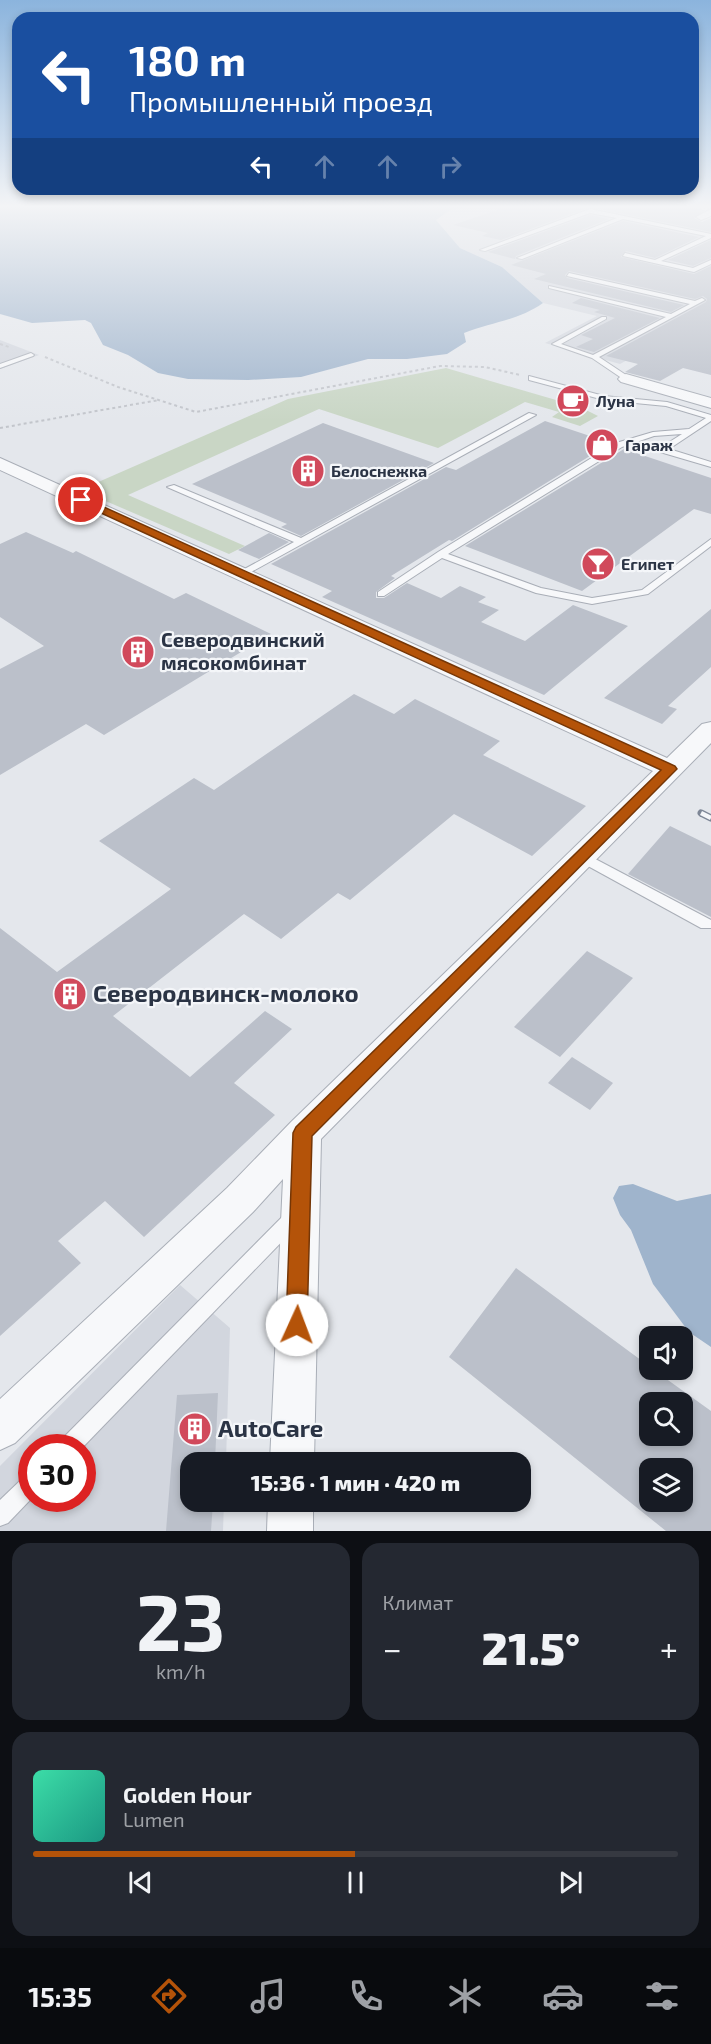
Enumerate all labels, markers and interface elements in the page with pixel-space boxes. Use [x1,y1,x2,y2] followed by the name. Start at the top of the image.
[129,34,246,84] text: 180 m
[30,36,108,114] icon: left
[129,85,433,117] text: Промышленный проезд
[245,150,278,183] icon: left
[308,150,341,183] icon: ahead
[371,150,404,183] icon: ahead
[434,150,467,183] icon: right
[555,383,591,419] cafe icon: Луна
[596,391,635,410] place label: Луна
[584,427,620,463] shop icon: Гараж
[625,435,673,454] place label: Гараж
[290,453,326,489] building icon: Белоснежка
[331,461,427,480] place label: Белоснежка
[55,474,106,525] pin
[64,483,97,516] icon: arrive
[580,546,616,582] bar icon: Египет
[621,554,674,573] place label: Египет
[161,627,325,674] place label: Северодвинский мясокомбинат
[120,634,156,670] building icon: Северодвинский мясокомбинат
[52,976,88,1012] building icon: Северодвинск-молоко
[93,978,359,1007] place label: Северодвинск-молоко
[265,1293,329,1357] position arrow
[639,1326,693,1512] map controls
[639,1326,693,1380] button: sound
[639,1392,693,1446] button: search
[177,1411,213,1447] building icon: AutoCare
[218,1413,323,1442] place label: AutoCare
[18,1434,96,1512] speed limit sign: 30
[639,1458,693,1512] button: layers
[251,1469,460,1495] text: 15:36 · 1 мин · 420 m
[136,1573,226,1667] text: 23
[383,1590,453,1614] text: Климат
[482,1620,580,1674] text: 21.5°
[383,1628,402,1668] text: −
[660,1628,678,1668] text: +
[156,1659,206,1683] text: km/h
[123,1781,252,1807] text: Golden Hour
[123,1807,185,1831] text: Lumen
[124,1866,157,1899] icon: previous
[339,1866,372,1899] icon: pause
[554,1866,587,1899] icon: next
[148,1975,190,2017] icon: directions
[247,1975,289,2017] icon: music
[345,1975,387,2017] icon: phone
[444,1975,486,2017] icon: climate
[542,1975,584,2017] icon: car
[641,1975,683,2017] icon: filters
[28,1980,92,2012] text: 15:35

